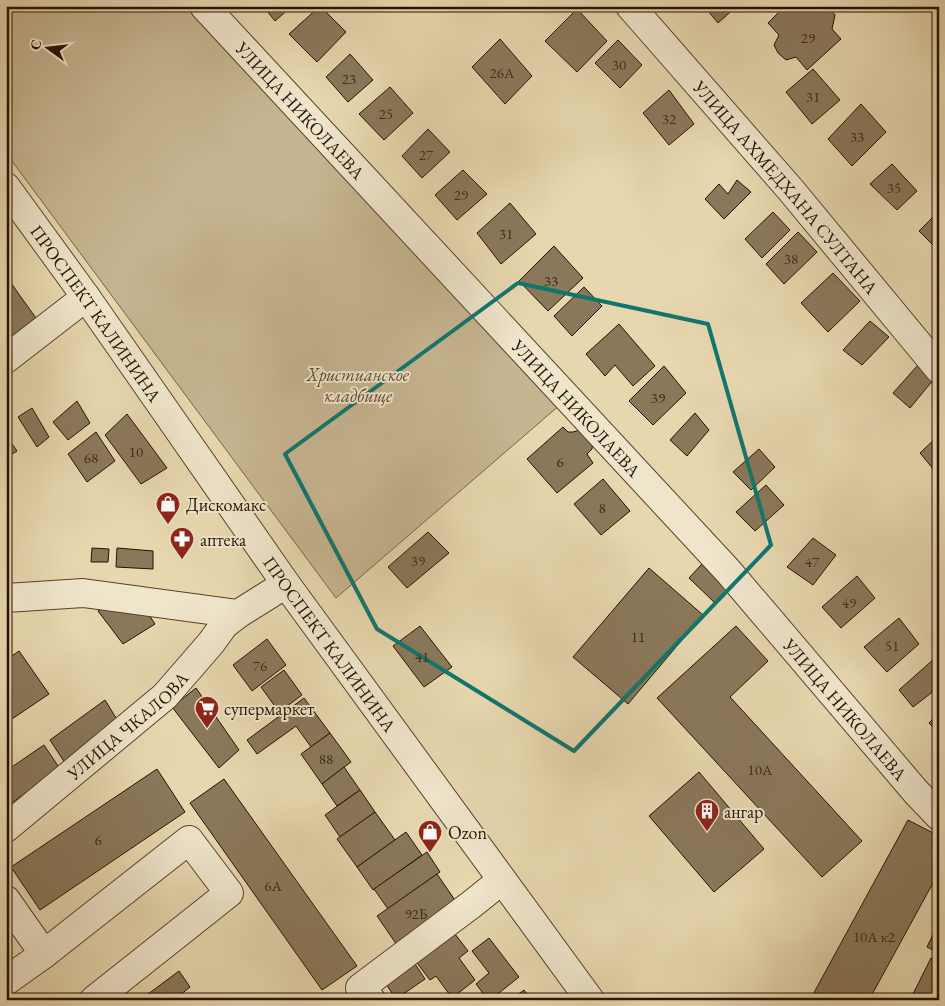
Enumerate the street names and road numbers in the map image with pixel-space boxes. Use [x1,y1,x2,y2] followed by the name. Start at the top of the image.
[230,36,370,184] street label: УЛИЦА НИКОЛАЕВА
[688,75,884,299] street label: УЛИЦА АХМЕДХАНА СУЛТАНА
[26,220,167,406] street label: ПРОСПЕКТ КАЛИНИНА
[506,333,646,482] street label: УЛИЦА НИКОЛАЕВА
[258,551,402,737] street label: ПРОСПЕКТ КАЛИНИНА
[778,633,913,785] street label: УЛИЦА НИКОЛАЕВА
[61,666,193,785] street label: УЛИЦА ЧКАЛОВА

